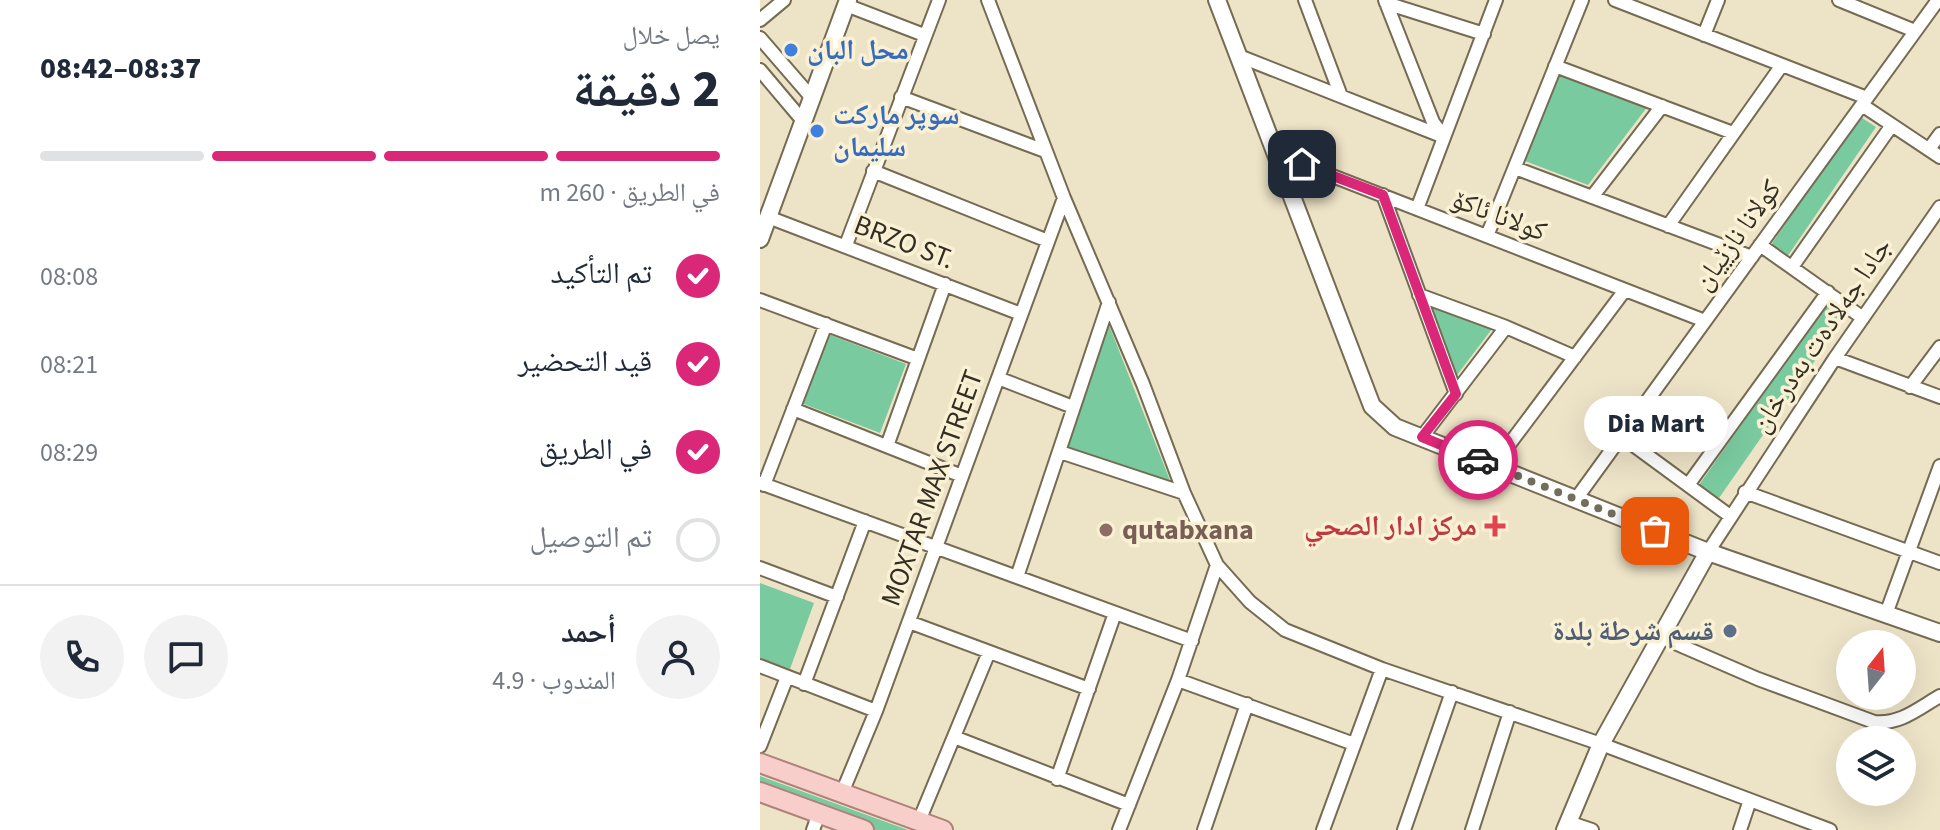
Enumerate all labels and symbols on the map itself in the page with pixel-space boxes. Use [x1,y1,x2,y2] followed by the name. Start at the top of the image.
[807,30,909,70] place label: محل البان
[782,41,800,59] marker: محل البان
[833,95,960,167] place label: سوپر ماركت سليمان
[808,122,826,140] marker: سوپر ماركت سليمان
[1268,130,1336,198] pin
[1683,171,1791,299] street label: کولانا نازێیان
[1446,179,1553,252] street label: کولانا ئاکۆ
[848,205,960,279] street label: BRZO ST.
[1741,229,1901,441] street label: جادا جەلادەت بەدرخان
[871,364,993,612] street label: MOXTAR MAX STREET
[1583,395,1727,451] callout: Dia Mart
[1438,420,1518,500] courier
[1621,497,1689,565] pin
[1304,506,1477,548] place label: مركز ادار الصحي
[1122,510,1254,550] place label: qutabxana
[1484,515,1506,537] marker: مركز ادار الصحي
[1097,521,1115,539] marker: qutabxana
[1553,611,1714,651] place label: قسم شرطة بلدة
[1721,622,1739,640] marker: قسم شرطة بلدة
[1836,630,1916,710] north arrow

